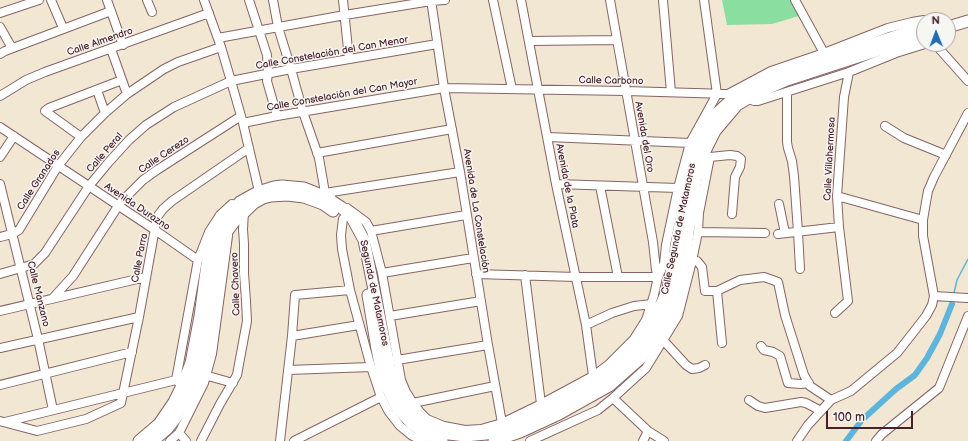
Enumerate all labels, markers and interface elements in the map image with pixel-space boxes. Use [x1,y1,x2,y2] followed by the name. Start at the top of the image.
[916,12,956,52] north arrow
[932,14,940,27] text: N
[66,25,134,59] street label: Calle Almendro
[255,34,409,72] street label: Calle Constelación del Can Menor
[579,74,643,88] street label: Calle Carbono
[266,76,418,114] street label: Calle Constelación del Can Mayor
[632,101,656,173] street label: Avenida del Oro
[822,117,838,201] street label: Calle Villahermosa
[84,131,126,175] street label: Calle Peral
[136,134,192,176] street label: Calle Cerezo
[553,143,581,229] street label: Avenida de la Plata
[15,147,63,213] street label: Calle Granados
[460,148,492,274] street label: Avenida de La Constelación
[659,162,699,296] street label: Calle Segunda de Matamoros
[102,181,172,233] street label: Avenida Durazno
[129,232,151,284] street label: Calle Parra
[357,239,391,347] street label: Segunda de Matamoros
[229,252,243,316] street label: Calle Chavero
[24,260,52,328] street label: Calle Manzano
[828,403,915,429] scale bar
[833,410,865,425] text: 100 m

